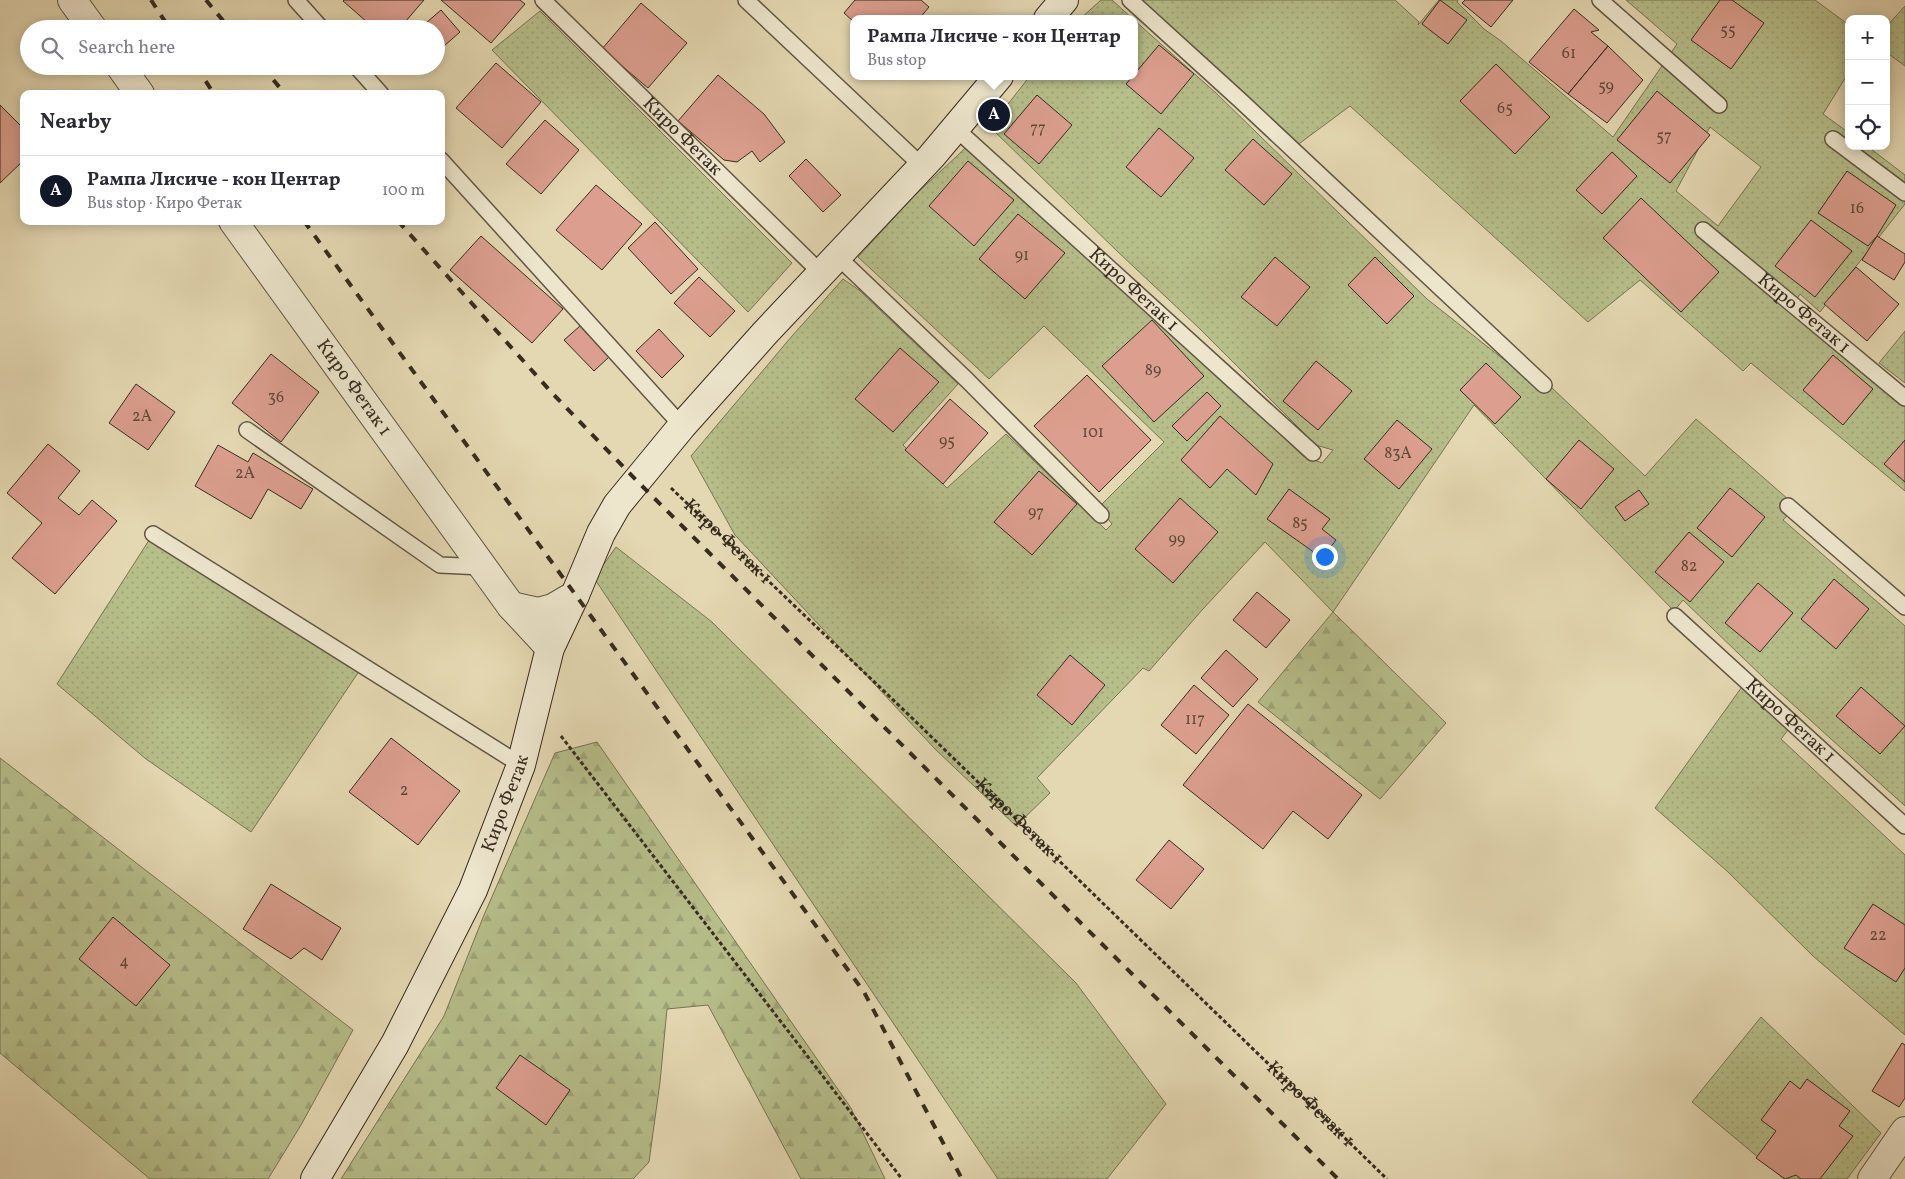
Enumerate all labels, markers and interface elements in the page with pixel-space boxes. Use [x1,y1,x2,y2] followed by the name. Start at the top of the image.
[850,15,1138,80] popup
[1845,15,1890,150] map controls
[1845,15,1890,60] button: +
[20,20,445,75] search box
[1720,20,1736,42] house number: 55
[867,24,1121,50] text: Рампа Лисиче - кон Центар
[38,34,66,62] icon: search
[78,35,175,61] text: Search here
[1562,43,1576,65] house number: 61
[867,50,926,72] text: Bus stop
[1845,60,1890,105] button: −
[1598,76,1614,98] house number: 59
[636,91,728,182] street label: Киро Фетак
[978,96,1010,134] pin: A
[1497,98,1513,120] house number: 65
[1845,105,1890,150] button: locate
[40,108,111,137] text: Nearby
[1030,118,1046,140] house number: 77
[1656,126,1672,148] house number: 57
[87,167,340,193] text: Рампа Лисиче - кон Центар
[50,180,62,202] text: A
[382,180,425,202] text: 100 m
[87,193,242,215] text: Bus stop · Киро Фетак
[1850,198,1864,220] house number: 16
[1083,242,1184,338] street label: Киро Фетак 1
[1015,245,1029,267] house number: 91
[1752,267,1856,360] street label: Киро Фетак 1
[310,334,397,442] street label: Киро Фетак 1
[1145,360,1161,382] house number: 89
[268,387,284,409] house number: 36
[132,406,152,428] house number: 2А
[1082,422,1104,444] house number: 101
[939,431,955,453] house number: 95
[1384,443,1412,465] house number: 83А
[235,463,255,485] house number: 2А
[677,493,778,591] street label: Киро Фетак 1
[1028,502,1044,524] house number: 97
[1292,513,1308,535] house number: 85
[1169,529,1185,551] house number: 99
[1312,544,1338,570] your location
[1681,556,1697,578] house number: 82
[1739,673,1841,769] street label: Киро Фетак 1
[1185,709,1205,731] house number: 117
[476,752,536,856] street label: Киро Фетак
[969,773,1069,871] street label: Киро Фетак 1
[400,780,408,802] house number: 2
[1869,925,1887,947] house number: 22
[119,951,129,973] house number: 4
[1260,1055,1360,1153] street label: Киро Фетак 1

